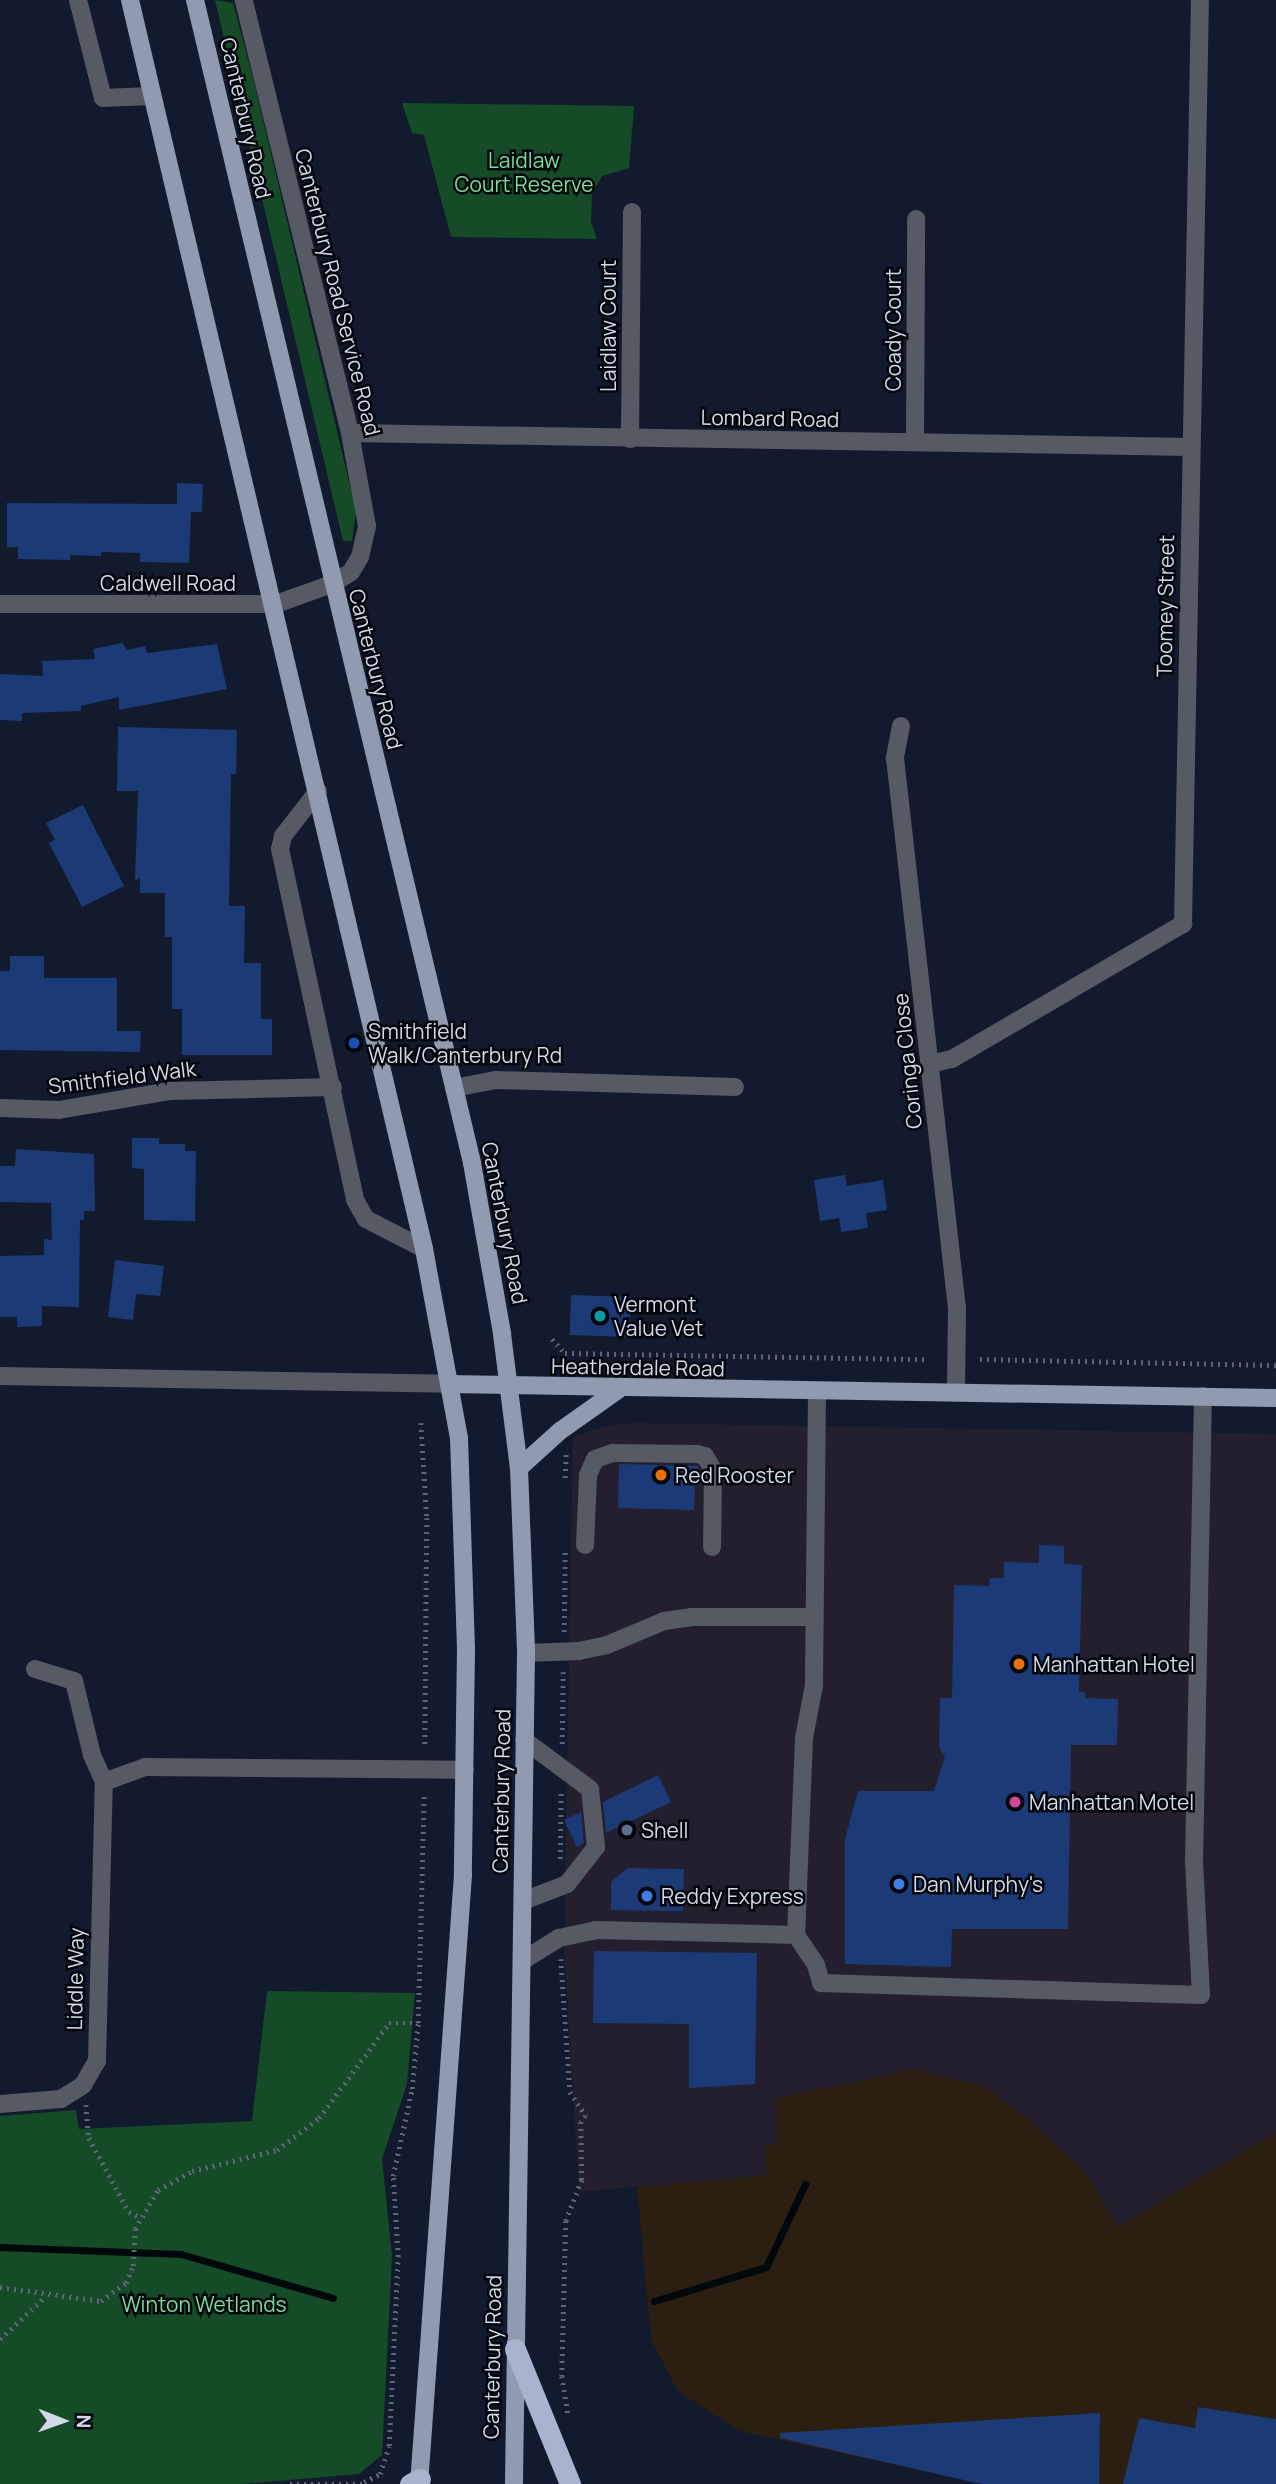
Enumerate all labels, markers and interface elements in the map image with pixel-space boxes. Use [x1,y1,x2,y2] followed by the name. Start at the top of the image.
[215,35,277,201] street label: Canterbury Road
[290,146,386,438] street label: Canterbury Road Service Road
[454,147,594,197] park label: Laidlaw Court Reserve
[595,260,621,392] street label: Laidlaw Court
[880,269,906,391] street label: Coady Court
[700,404,840,432] street label: Lombard Road
[1151,535,1179,677] street label: Toomey Street
[100,570,236,596] street label: Caldwell Road
[344,586,408,752] street label: Canterbury Road
[887,992,927,1130] street label: Coringa Close
[368,1018,562,1068] place label: Smithfield Walk/Canterbury Rd
[346,1035,362,1051] marker: Smithfield Walk/Canterbury Rd
[47,1055,197,1099] street label: Smithfield Walk
[477,1140,533,1306] street label: Canterbury Road
[614,1291,703,1341] place label: Vermont Value Vet
[592,1308,608,1324] marker: Vermont Value Vet
[551,1353,725,1381] street label: Heatherdale Road
[675,1462,794,1488] place label: Red Rooster
[653,1467,669,1483] marker: Red Rooster
[1033,1651,1195,1677] place label: Manhattan Hotel
[1011,1656,1027,1672] marker: Manhattan Hotel
[487,1709,515,1873] street label: Canterbury Road
[1029,1789,1194,1815] place label: Manhattan Motel
[1007,1794,1023,1810] marker: Manhattan Motel
[641,1817,689,1843] place label: Shell
[619,1822,635,1838] marker: Shell
[913,1871,1043,1897] place label: Dan Murphy's
[891,1876,907,1892] marker: Dan Murphy's
[661,1883,804,1909] place label: Reddy Express
[639,1888,655,1904] marker: Reddy Express
[62,1927,88,2031] street label: Liddle Way
[478,2275,506,2439] street label: Canterbury Road
[121,2291,287,2317] park label: Winton Wetlands
[28,2386,98,2456] north arrow
[71,2414,97,2428] text: N

